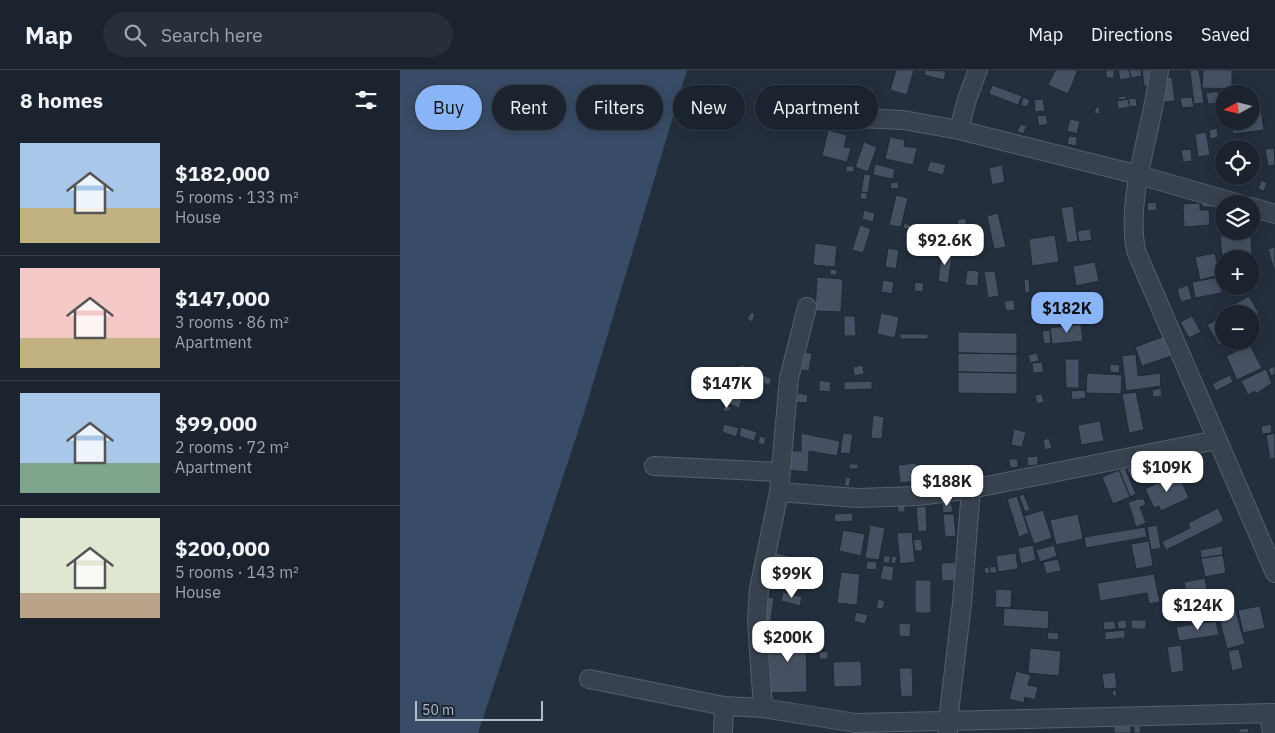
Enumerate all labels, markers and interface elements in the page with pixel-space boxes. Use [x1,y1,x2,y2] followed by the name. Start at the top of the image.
[103,12,453,57] search box
[25,19,73,51] text: Map
[121,21,149,49] icon: search
[161,23,263,47] text: Search here
[1028,23,1063,46] text: Map
[1091,23,1173,46] text: Directions
[1201,23,1250,46] text: Saved
[415,85,482,130] chip: Buy
[492,85,566,130] chip: Rent
[576,85,663,130] chip: Filters
[673,85,745,130] chip: New
[755,85,878,130] chip: Apartment
[1215,85,1260,130] north arrow
[1215,85,1260,350] map controls
[20,86,103,114] text: 8 homes
[352,86,380,114] icon: filters
[1215,140,1260,185] button: locate
[175,159,270,187] text: $182,000
[60,163,120,223] icon: home
[175,187,299,207] text: 5 rooms · 133 m²
[1215,195,1260,240] button: layers
[175,207,221,227] text: House
[904,224,986,266] pin: $92.6K
[918,230,972,250] text: $92.6K
[1215,250,1260,295] button: +
[175,284,270,312] text: $147,000
[60,288,120,348] icon: home
[1032,292,1102,334] pin: $182K
[1042,298,1092,318] text: $182K
[1215,305,1260,350] button: −
[175,312,289,332] text: 3 rooms · 86 m²
[175,332,252,352] text: Apartment
[692,366,762,409] pin: $147K
[702,373,752,393] text: $147K
[175,409,257,437] text: $99,000
[60,413,120,473] icon: home
[175,437,289,457] text: 2 rooms · 72 m²
[1132,450,1202,493] pin: $109K
[175,457,252,477] text: Apartment
[1142,457,1192,477] text: $109K
[912,464,982,507] pin: $188K
[922,471,972,491] text: $188K
[175,534,270,562] text: $200,000
[60,538,120,598] icon: home
[762,556,822,599] pin: $99K
[175,562,299,582] text: 5 rooms · 143 m²
[772,563,812,583] text: $99K
[175,582,221,602] text: House
[1163,588,1233,631] pin: $124K
[1173,595,1223,615] text: $124K
[753,620,823,663] pin: $200K
[763,627,813,647] text: $200K
[415,698,542,721] scale bar
[422,701,454,719] text: 50 m

